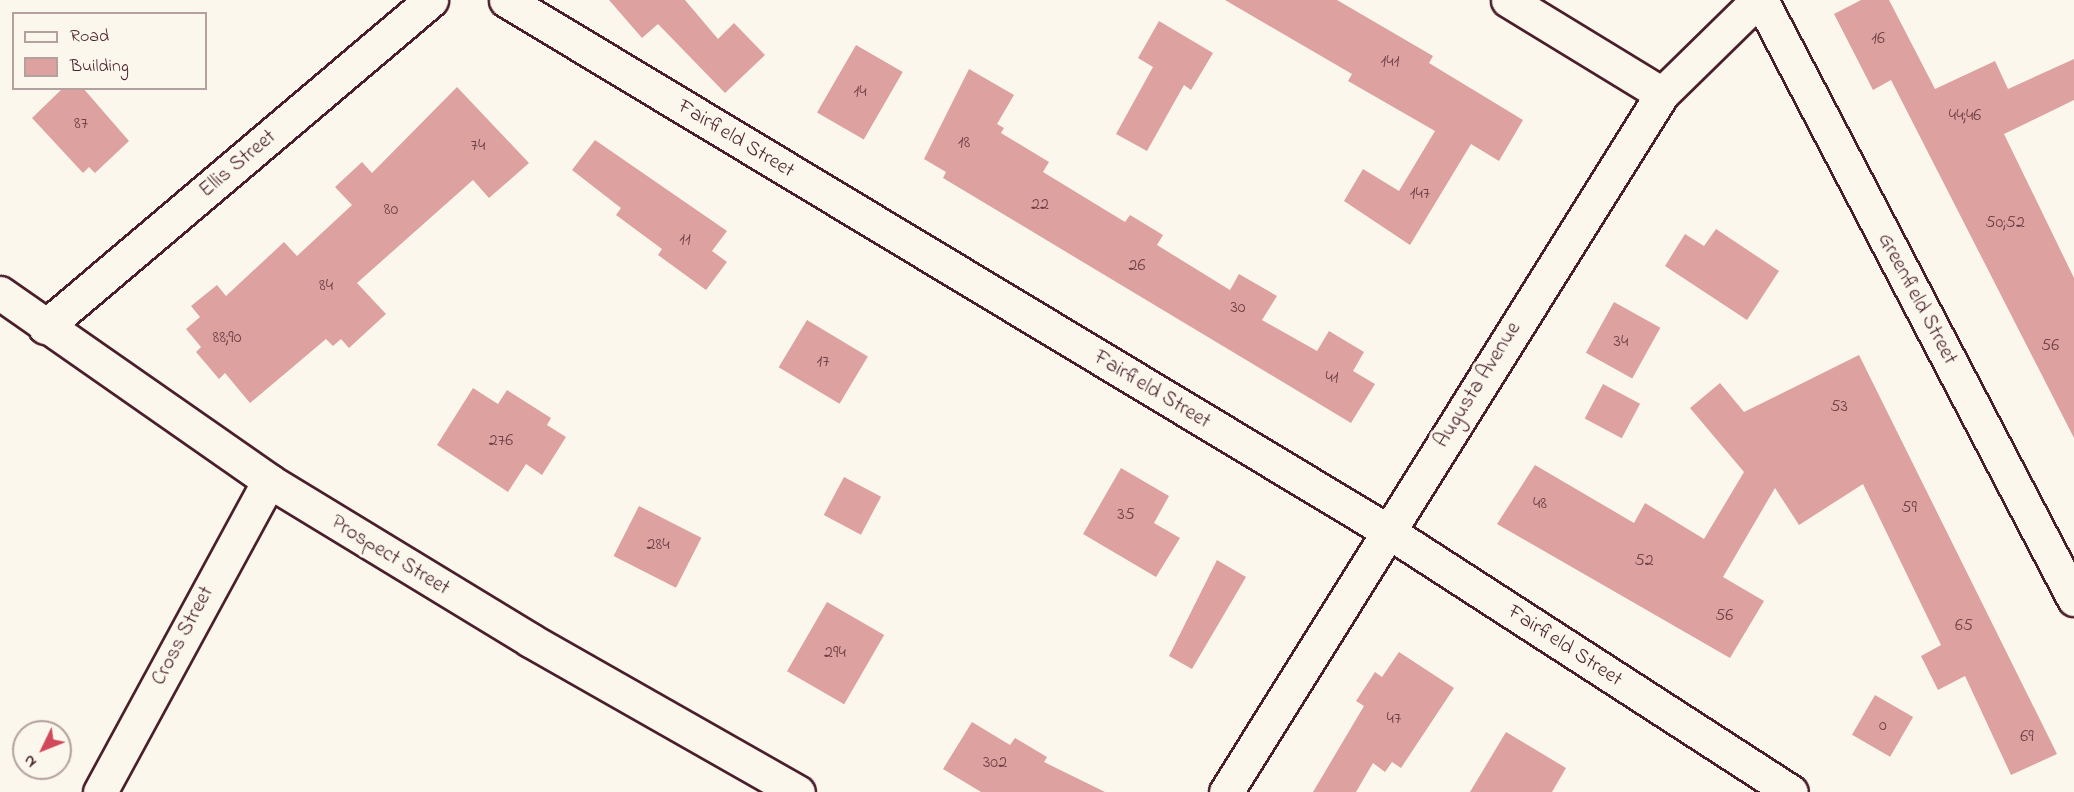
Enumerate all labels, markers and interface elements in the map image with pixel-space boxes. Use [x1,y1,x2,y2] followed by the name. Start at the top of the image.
[12,12,207,90] legend
[70,24,109,50] text: Road
[1871,28,1885,50] house number: 16
[1381,51,1399,73] house number: 141
[70,54,129,80] text: Building
[853,81,867,103] house number: 14
[673,94,799,184] street label: Fairfield Street
[1949,105,1981,127] house number: 44;46
[74,113,88,135] house number: 87
[195,125,281,203] street label: Ellis Street
[958,132,970,154] house number: 18
[471,135,485,157] house number: 74
[1410,183,1430,205] house number: 147
[1031,194,1049,216] house number: 22
[384,199,398,221] house number: 80
[1985,212,2025,234] house number: 50;52
[679,229,691,251] house number: 11
[1872,229,1962,369] street label: Greenfield Street
[1129,255,1145,277] house number: 26
[319,275,333,297] house number: 84
[1230,297,1246,319] house number: 30
[1429,318,1527,452] street label: Augusta Avenue
[212,327,242,349] house number: 88;90
[1614,331,1628,353] house number: 34
[2041,335,2059,357] house number: 56
[1089,345,1215,435] street label: Fairfield Street
[816,351,830,373] house number: 17
[1325,367,1339,389] house number: 41
[1830,396,1848,418] house number: 53
[489,430,513,452] house number: 276
[1533,493,1547,515] house number: 48
[1901,497,1917,519] house number: 59
[1117,504,1135,526] house number: 35
[326,511,454,601] street label: Prospect Street
[646,534,670,556] house number: 284
[1634,550,1654,572] house number: 52
[146,582,220,690] street label: Cross Street
[1503,600,1627,692] street label: Fairfield Street
[1715,605,1733,627] house number: 56
[1955,615,1973,637] house number: 65
[824,642,846,664] house number: 294
[1387,708,1401,730] house number: 47
[1879,715,1887,737] house number: 0
[12,720,72,780] north arrow
[2020,726,2034,748] house number: 69
[18,749,43,773] text: N
[983,752,1007,774] house number: 302

